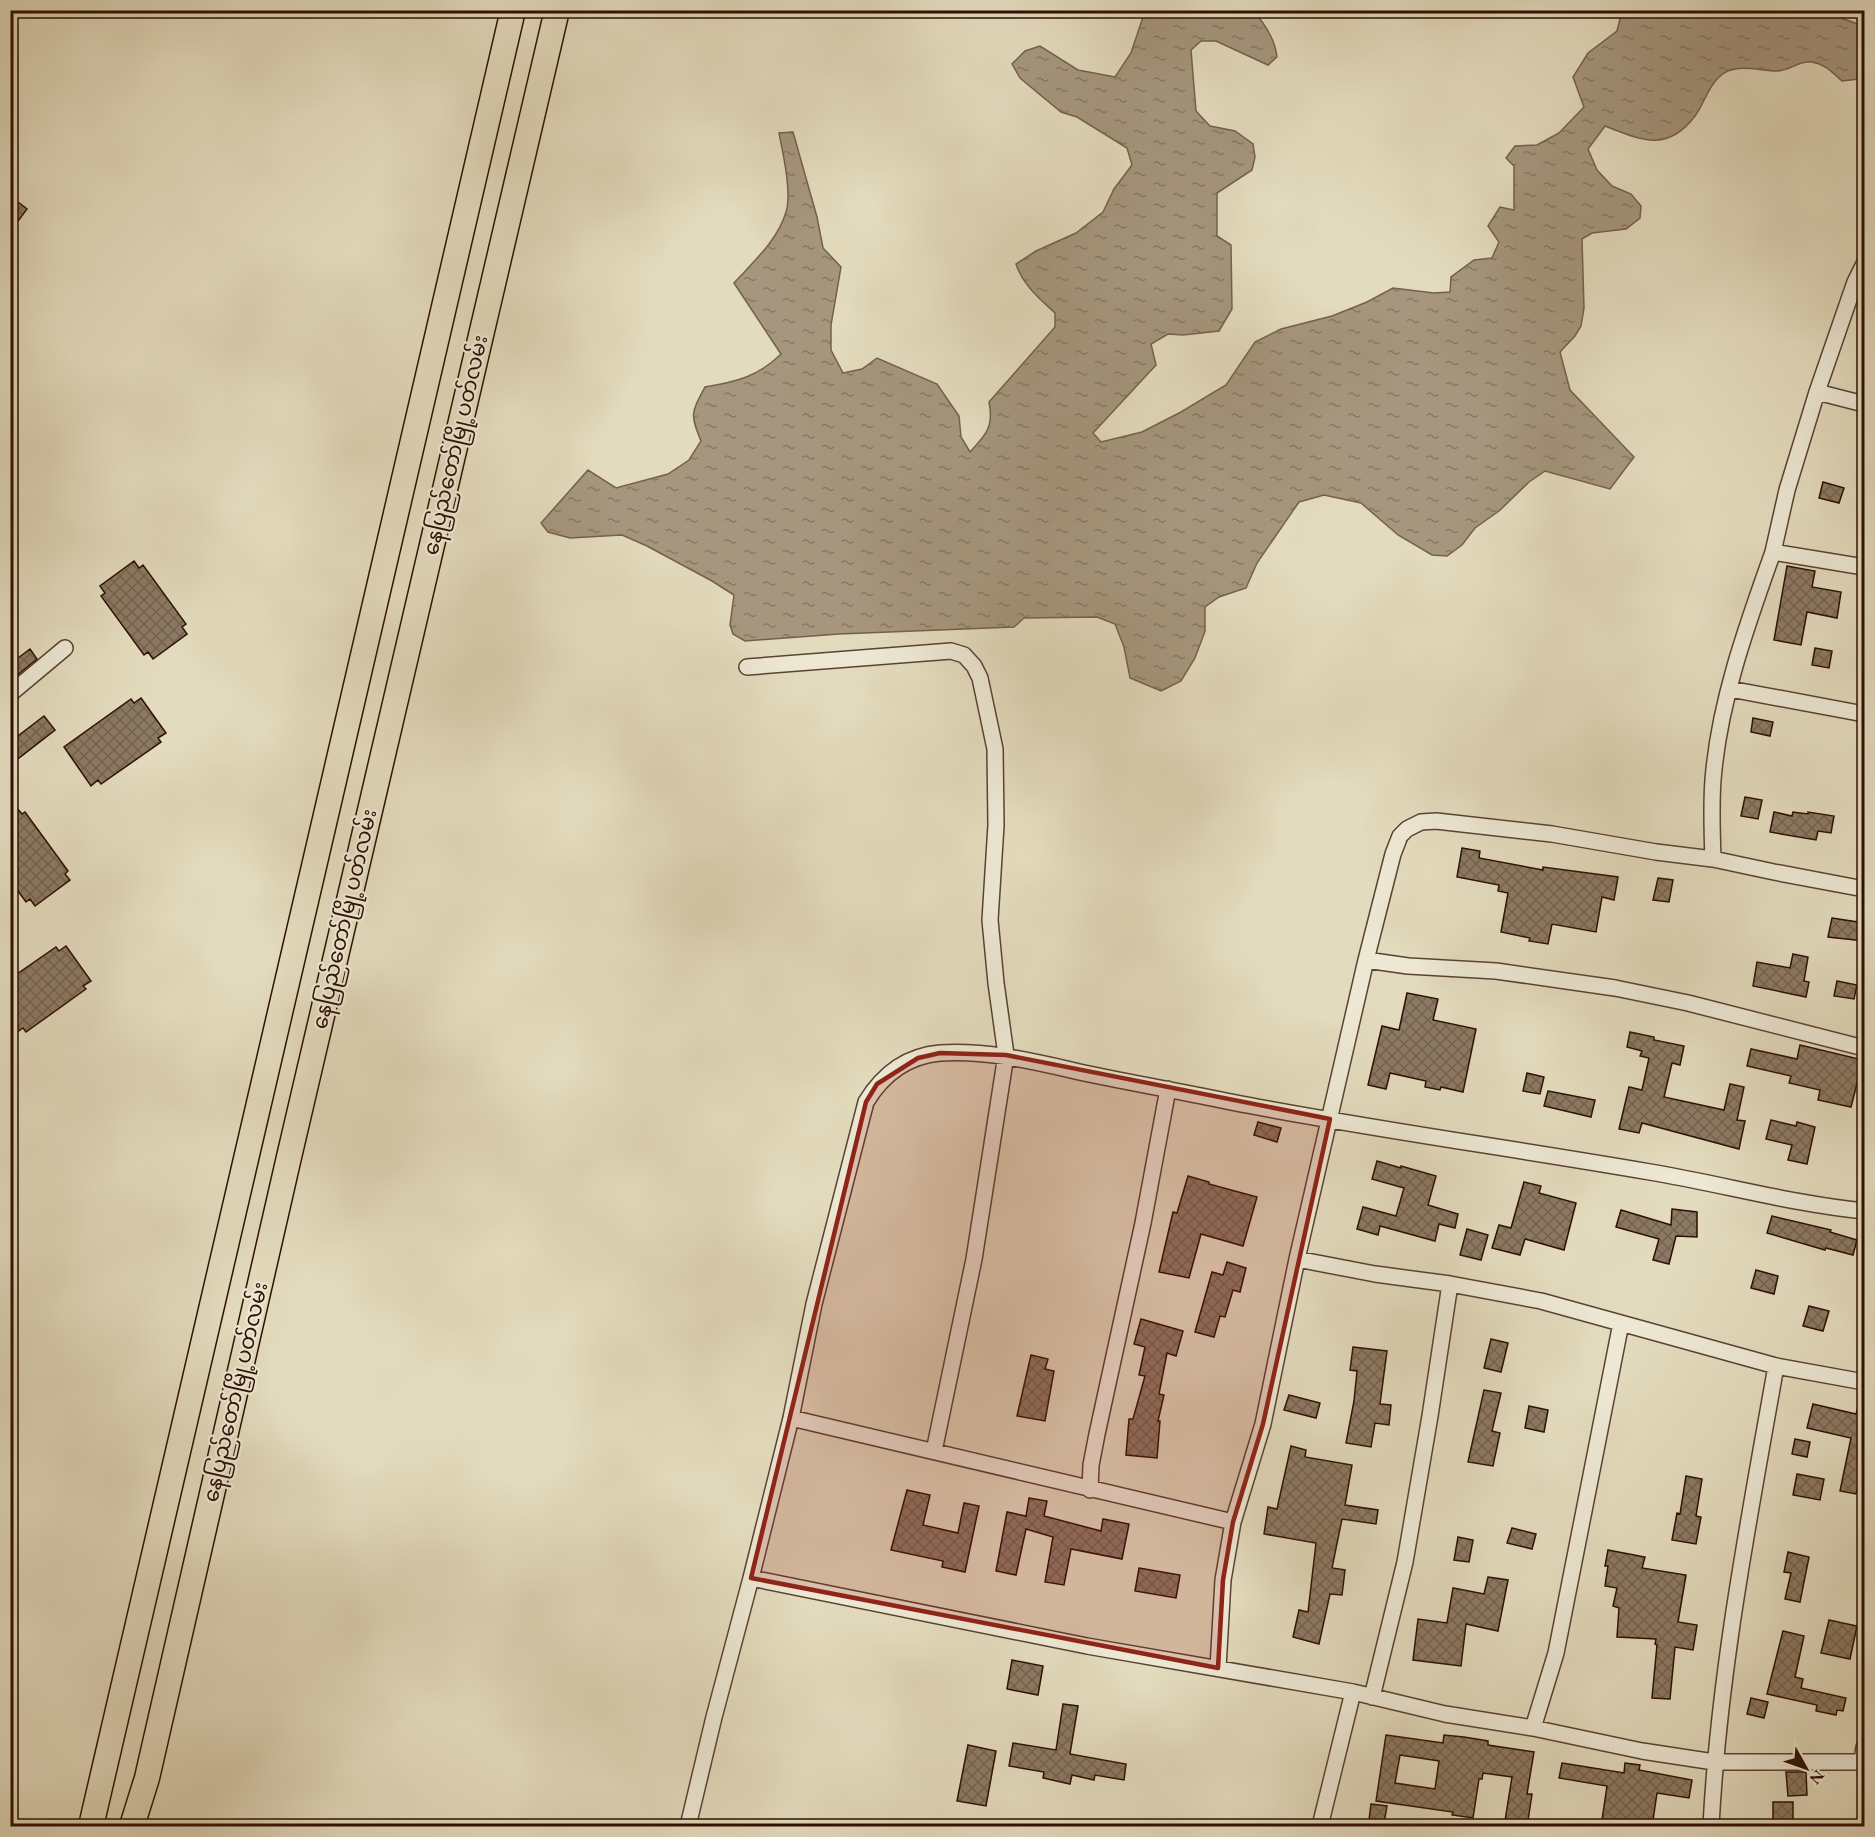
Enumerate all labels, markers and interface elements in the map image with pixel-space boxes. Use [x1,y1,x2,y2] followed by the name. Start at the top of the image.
[415,332,497,559] street label: နေပြည်တော်မြို့ပတ်လမ်း
[304,806,386,1033] street label: နေပြည်တော်မြို့ပတ်လမ်း
[195,1279,277,1506] street label: နေပြည်တော်မြို့ပတ်လမ်း
[1776,1738,1836,1798] north arrow
[1805,1766,1829,1789] text: N

